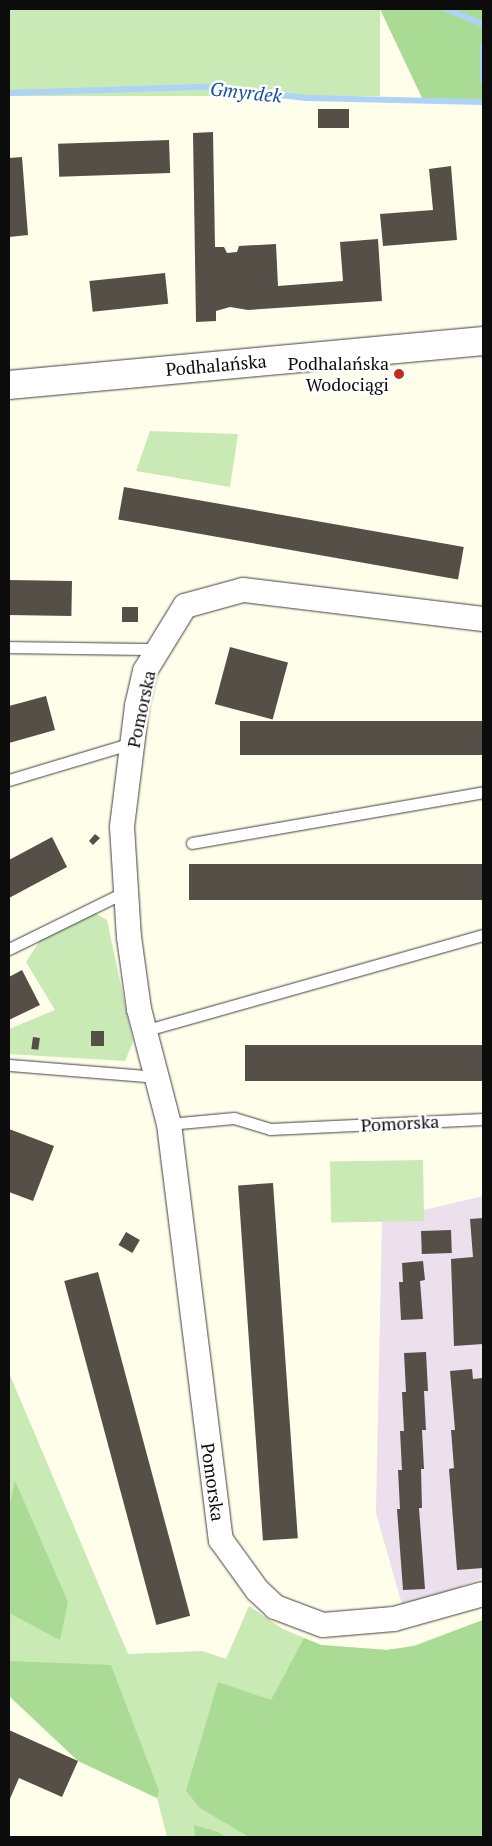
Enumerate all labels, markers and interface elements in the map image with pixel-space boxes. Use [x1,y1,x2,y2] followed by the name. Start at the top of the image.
[209,77,283,107] water label: Gmyrdek
[165,350,267,380] street label: Podhalańska
[288,353,389,396] place label: Podhalańska Wodociągi
[393,368,405,380] marker: Podhalańska Wodociągi
[122,668,160,750] street label: Pomorska
[360,1110,440,1136] street label: Pomorska
[197,1442,229,1522] street label: Pomorska

